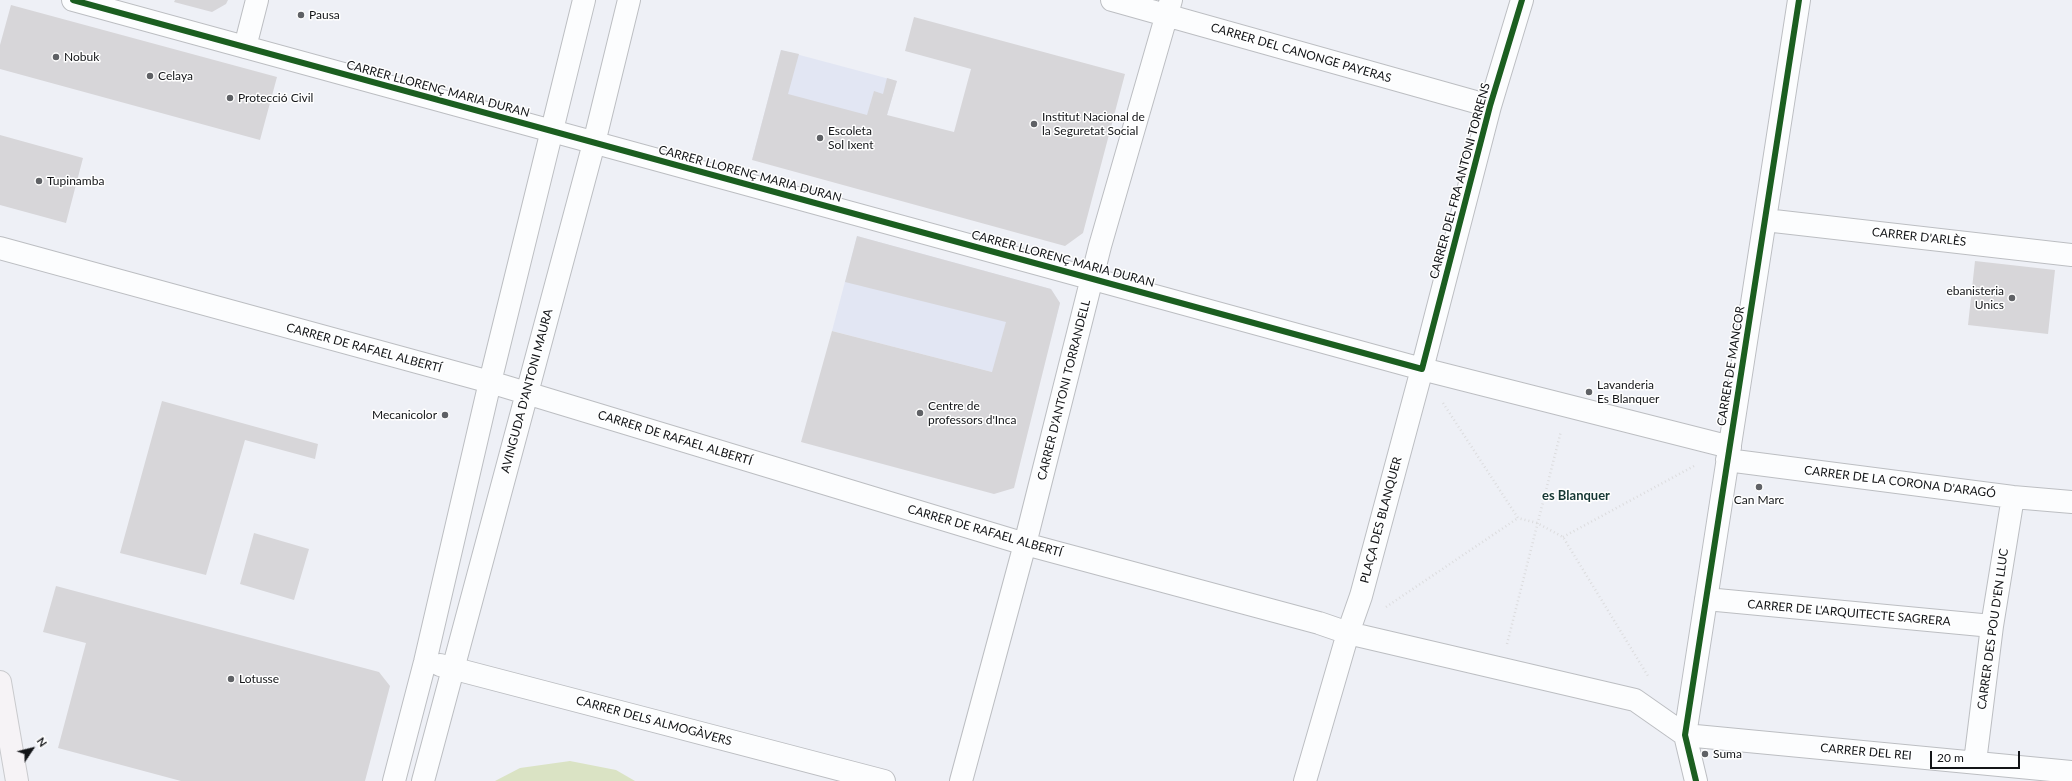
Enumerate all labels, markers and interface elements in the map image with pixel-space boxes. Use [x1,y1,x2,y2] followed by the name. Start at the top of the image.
[309,8,340,22] place label: Pausa
[296,10,306,20] marker: Pausa
[1209,20,1393,86] street label: CARRER DEL CANONGE PAYERAS
[64,50,99,64] place label: Nobuk
[51,52,61,62] marker: Nobuk
[345,58,531,120] street label: CARRER LLORENÇ MARIA DURAN
[158,69,193,83] place label: Celaya
[145,71,155,81] marker: Celaya
[1427,81,1493,281] street label: CARRER DEL FRA ANTONI TORRENS
[238,91,313,105] place label: Protecció Civil
[225,93,235,103] marker: Protecció Civil
[1042,110,1145,138] place label: Institut Nacional de la Seguretat Social
[1029,119,1039,129] marker: Institut Nacional de la Seguretat Social
[828,124,873,152] place label: Escoleta Sol Ixent
[815,133,825,143] marker: Escoleta Sol Ixent
[657,143,843,205] street label: CARRER LLORENÇ MARIA DURAN
[47,174,104,188] place label: Tupinamba
[34,176,44,186] marker: Tupinamba
[1871,225,1967,249] street label: CARRER D'ARLÈS
[970,228,1156,290] street label: CARRER LLORENÇ MARIA DURAN
[1946,284,2004,312] place label: ebanisteria Unics
[2007,293,2017,303] marker: ebanisteria Unics
[1035,298,1093,482] street label: CARRER D'ANTONI TORRANDELL
[1714,305,1748,427] street label: CARRER DE MANCOR
[498,307,556,475] street label: AVINGUDA D'ANTONI MAURA
[285,320,443,376] street label: CARRER DE RAFAEL ALBERTÍ
[1597,378,1659,406] place label: Lavanderia Es Blanquer
[1584,387,1594,397] marker: Lavanderia Es Blanquer
[928,399,1016,427] place label: Centre de professors d'Inca
[372,408,437,422] place label: Mecanicolor
[596,408,754,468] street label: CARRER DE RAFAEL ALBERTÍ
[915,408,925,418] marker: Centre de professors d'Inca
[440,410,450,420] marker: Mecanicolor
[1357,455,1405,585] street label: PLAÇA DES BLANQUER
[1803,463,1997,501] street label: CARRER DE LA CORONA D'ARAGÓ
[1754,482,1764,492] marker: Can Marc
[1542,488,1610,504] district label: es Blanquer
[1734,493,1784,507] place label: Can Marc
[906,502,1064,560] street label: CARRER DE RAFAEL ALBERTÍ
[1975,547,2011,711] street label: CARRER DES POU D'EN LLUC
[1747,597,1951,629] street label: CARRER DE L'ARQUITECTE SAGRERA
[239,672,279,686] place label: Lotusse
[226,674,236,684] marker: Lotusse
[574,693,734,749] street label: CARRER DELS ALMOGÀVERS
[12,729,52,769] north arrow
[34,735,50,749] text: N
[1820,741,1912,763] street label: CARRER DEL REI
[1932,743,2022,769] scale bar
[1713,747,1742,761] place label: Suma
[1700,749,1710,759] marker: Suma
[1937,750,1964,765] text: 20 m

